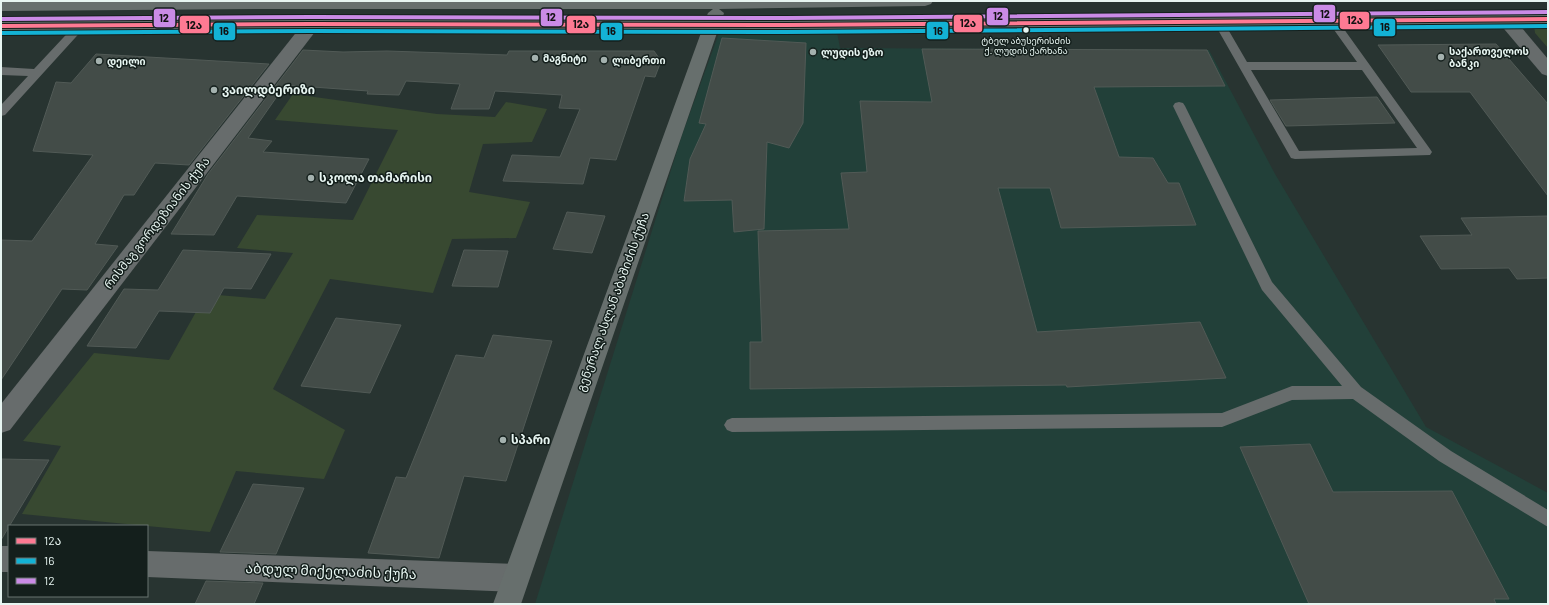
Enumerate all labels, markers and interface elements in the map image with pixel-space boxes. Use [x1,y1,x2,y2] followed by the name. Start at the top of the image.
[1313,4,1336,23] line badge: 12
[986,7,1009,26] line badge: 12
[1320,7,1330,20] text: 12
[153,8,176,28] line badge: 12
[540,8,563,27] line badge: 12
[993,9,1003,22] text: 12
[546,10,556,23] text: 12
[159,11,169,24] text: 12
[1339,11,1370,30] line badge: 12ა
[1347,13,1363,26] text: 12ა
[953,14,983,33] line badge: 12ა
[179,15,210,34] line badge: 12ა
[566,15,596,34] line badge: 12ა
[960,16,976,29] text: 12ა
[573,17,589,30] text: 12ა
[186,18,202,31] text: 12ა
[1373,18,1396,37] line badge: 16
[1380,20,1390,33] text: 16
[926,21,949,40] line badge: 16
[213,22,236,41] line badge: 16
[600,22,623,41] line badge: 16
[219,24,229,37] text: 16
[606,24,616,37] text: 16
[933,24,943,37] text: 16
[1021,25,1031,35] marker: ტბელ აბუსერისძის ქ. ლუდის ქარხანა
[981,35,1071,57] place label: ტბელ აბუსერისძის ქ. ლუდის ქარხანა
[1449,45,1529,70] place label: საქართველოს ბანკი
[821,46,884,59] place label: ლუდის ეზო
[808,47,818,57] marker: ლუდის ეზო
[543,52,587,65] place label: მაგნიტი
[1436,52,1446,62] marker: საქართველოს ბანკი
[530,53,540,63] marker: მაგნიტი
[612,54,665,67] place label: ლიბერთი
[107,55,146,68] place label: დეილი
[599,55,609,65] marker: ლიბერთი
[94,56,104,66] marker: დეილი
[222,82,315,98] place label: ვაილდბერიზი
[209,85,219,95] marker: ვაილდბერიზი
[100,154,214,292] street label: რისმაგ გორდეზიანის ქუჩა
[319,170,432,186] place label: სკოლა თამარისი
[306,173,316,183] marker: სკოლა თამარისი
[573,210,653,394] street label: გენერალ ასლან აბაშიძის ქუჩა
[511,432,550,446] place label: სპარი
[498,435,508,445] marker: სპარი
[8,525,148,597] legend
[44,533,61,547] text: 12ა
[44,553,54,567] text: 16
[245,559,417,583] street label: აბდულ მიქელაძის ქუჩა
[44,573,55,587] text: 12

